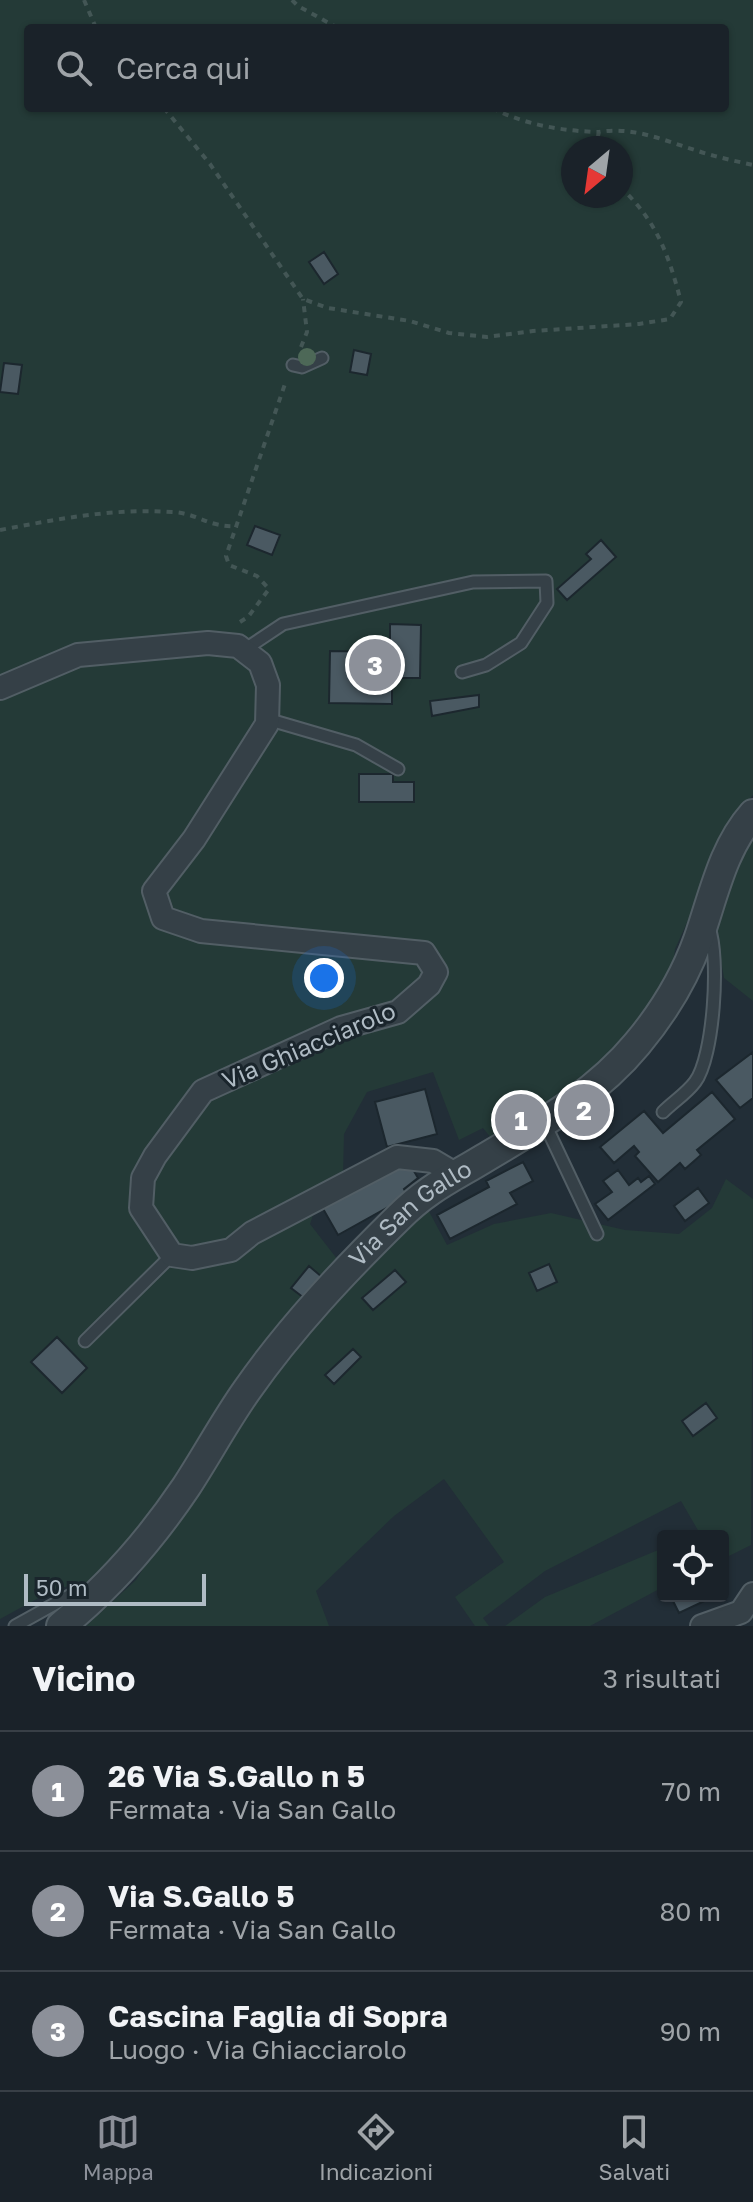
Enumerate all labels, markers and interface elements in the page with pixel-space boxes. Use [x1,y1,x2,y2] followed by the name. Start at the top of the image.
[24,24,729,112] search box
[52,46,96,90] icon: search
[116,50,251,86] text: Cerca qui
[561,136,633,208] north arrow
[349,635,401,695] pin: 3
[304,958,344,998] your location
[217,995,399,1094] street label: Via Ghiacciarolo
[558,1080,610,1140] pin: 2
[495,1090,547,1150] pin: 1
[342,1153,476,1272] street label: Via San Gallo
[657,1530,729,1602] map controls
[657,1530,729,1602] button: locate
[24,1570,206,1606] scale bar
[36,1574,87,1601] text: 50 m
[32,1658,135,1698] text: Vicino
[603,1663,721,1694] text: 3 risultati
[108,1758,365,1794] text: 26 Via S.Gallo n 5
[51,1776,65,1807] text: 1
[662,1776,721,1807] text: 70 m
[108,1794,396,1825] text: Fermata · Via San Gallo
[108,1878,295,1914] text: Via S.Gallo 5
[50,1896,66,1927] text: 2
[660,1896,721,1927] text: 80 m
[108,1914,396,1945] text: Fermata · Via San Gallo
[108,1998,448,2034] text: Cascina Faglia di Sopra
[50,2016,66,2047] text: 3
[660,2016,721,2047] text: 90 m
[108,2034,407,2065] text: Luogo · Via Ghiacciarolo
[83,2110,154,2185] tab: Mappa
[319,2110,433,2185] tab: Indicazioni
[599,2110,670,2185] tab: Salvati

